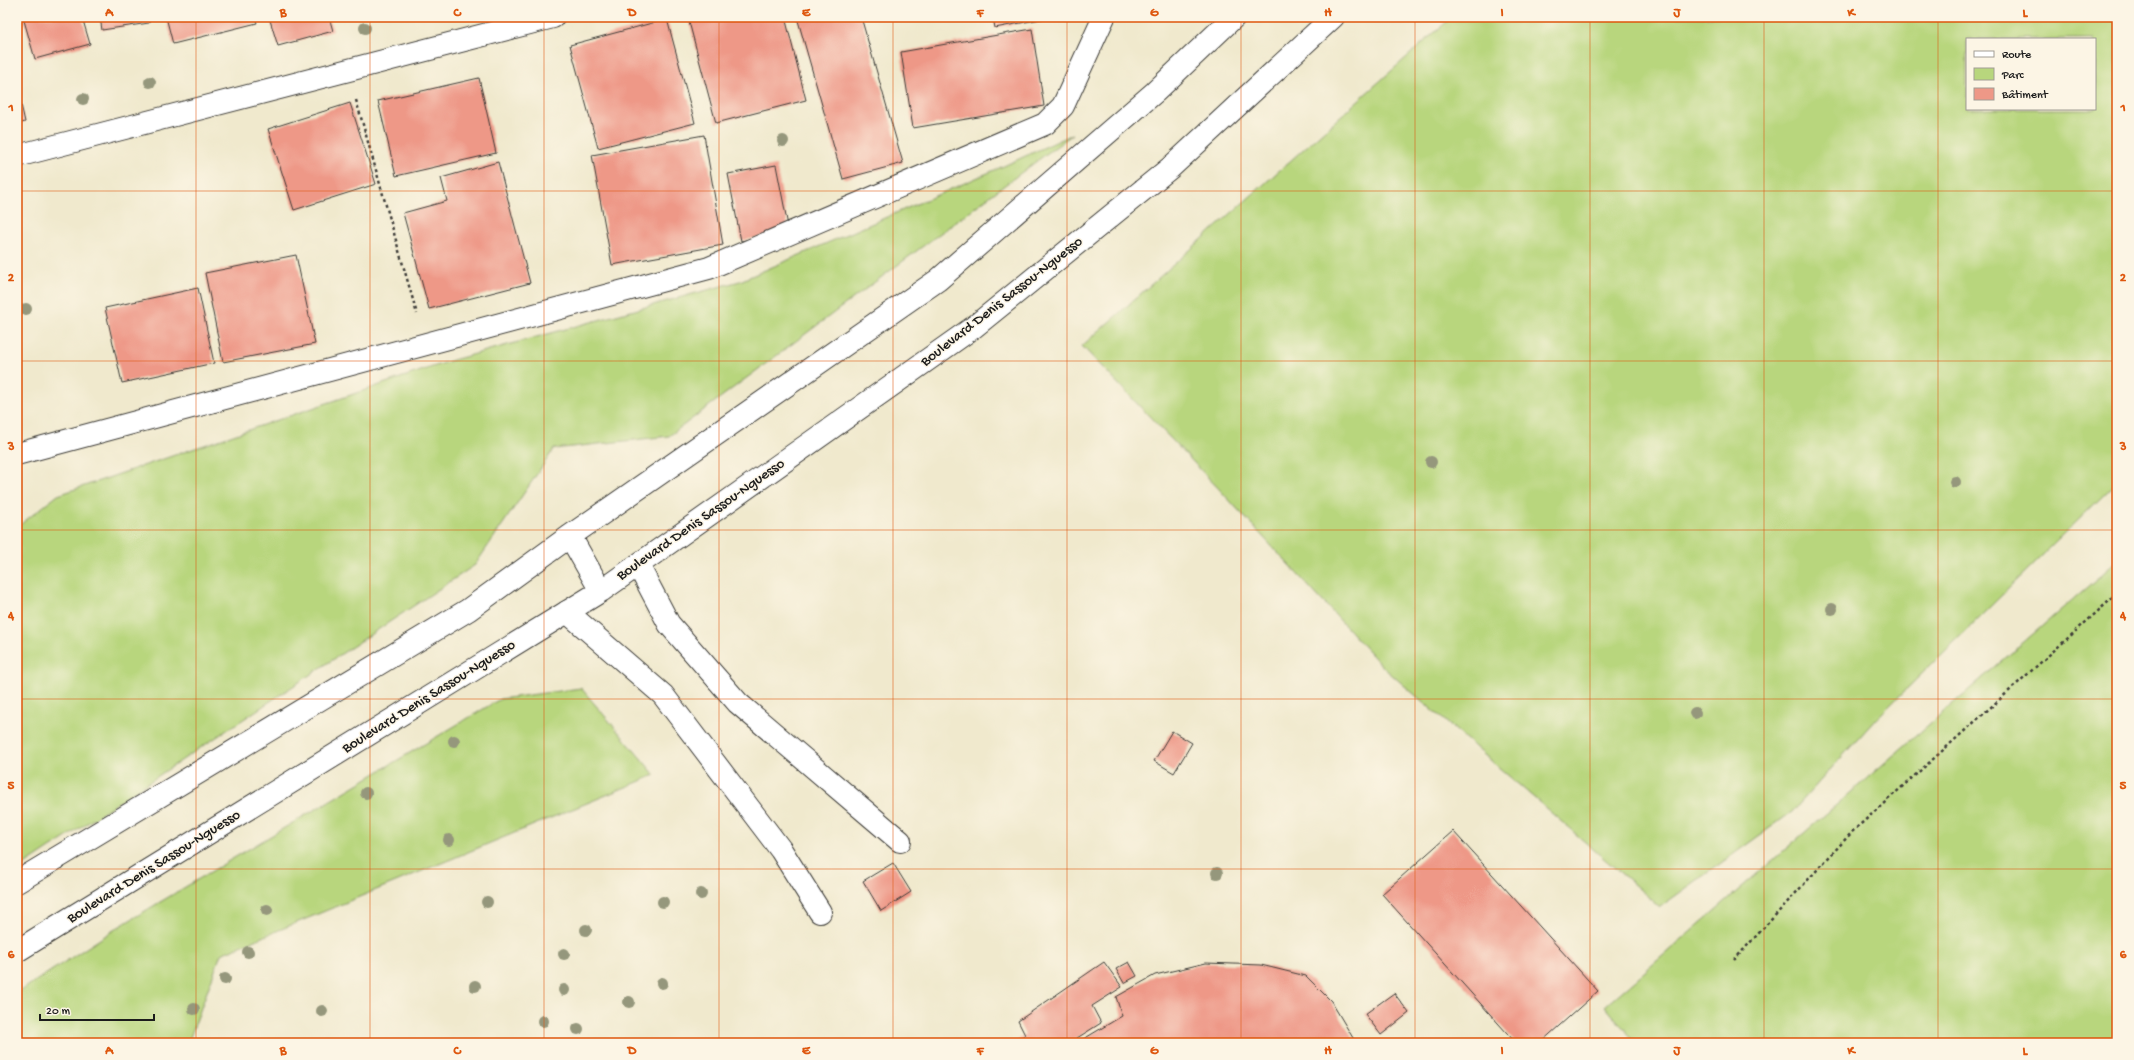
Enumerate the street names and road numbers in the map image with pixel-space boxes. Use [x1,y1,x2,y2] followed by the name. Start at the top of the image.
[917,233,1087,372] street label: Boulevard Denis Sassou-Nguesso
[613,455,789,586] street label: Boulevard Denis Sassou-Nguesso
[338,636,519,758] street label: Boulevard Denis Sassou-Nguesso
[63,806,244,928] street label: Boulevard Denis Sassou-Nguesso

